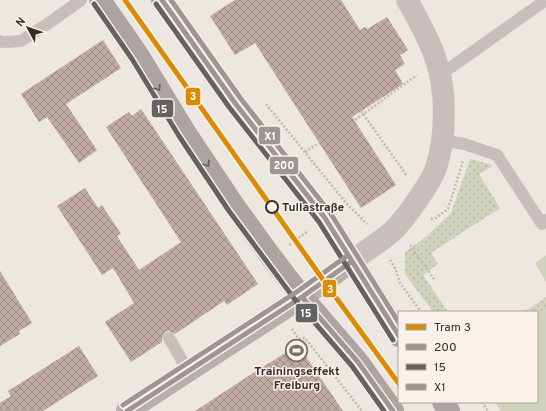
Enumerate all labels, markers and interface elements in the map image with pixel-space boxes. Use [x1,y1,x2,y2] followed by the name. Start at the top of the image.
[8,8,48,48] north arrow
[13,15,29,30] text: N
[153,84,161,91] one-way arrow
[185,87,201,106] line badge: 3
[190,90,196,104] text: 3
[151,99,174,118] line badge: 15
[156,103,168,117] text: 15
[258,126,281,145] line badge: X1
[264,130,276,144] text: X1
[269,156,299,175] line badge: 200
[273,159,295,173] text: 200
[202,160,209,167] one-way arrow
[265,200,279,214] marker: Tullastraße
[282,200,345,216] place label: Tullastraße
[322,279,337,298] line badge: 3
[327,283,333,297] text: 3
[295,303,318,323] line badge: 15
[300,307,312,321] text: 15
[398,311,538,403] legend
[434,320,471,336] text: Tram 3
[284,337,310,363] sports icon: Trainingseffekt Freiburg
[434,340,457,356] text: 200
[434,360,446,376] text: 15
[254,364,340,394] place label: Trainingseffekt Freiburg
[434,380,446,396] text: X1

